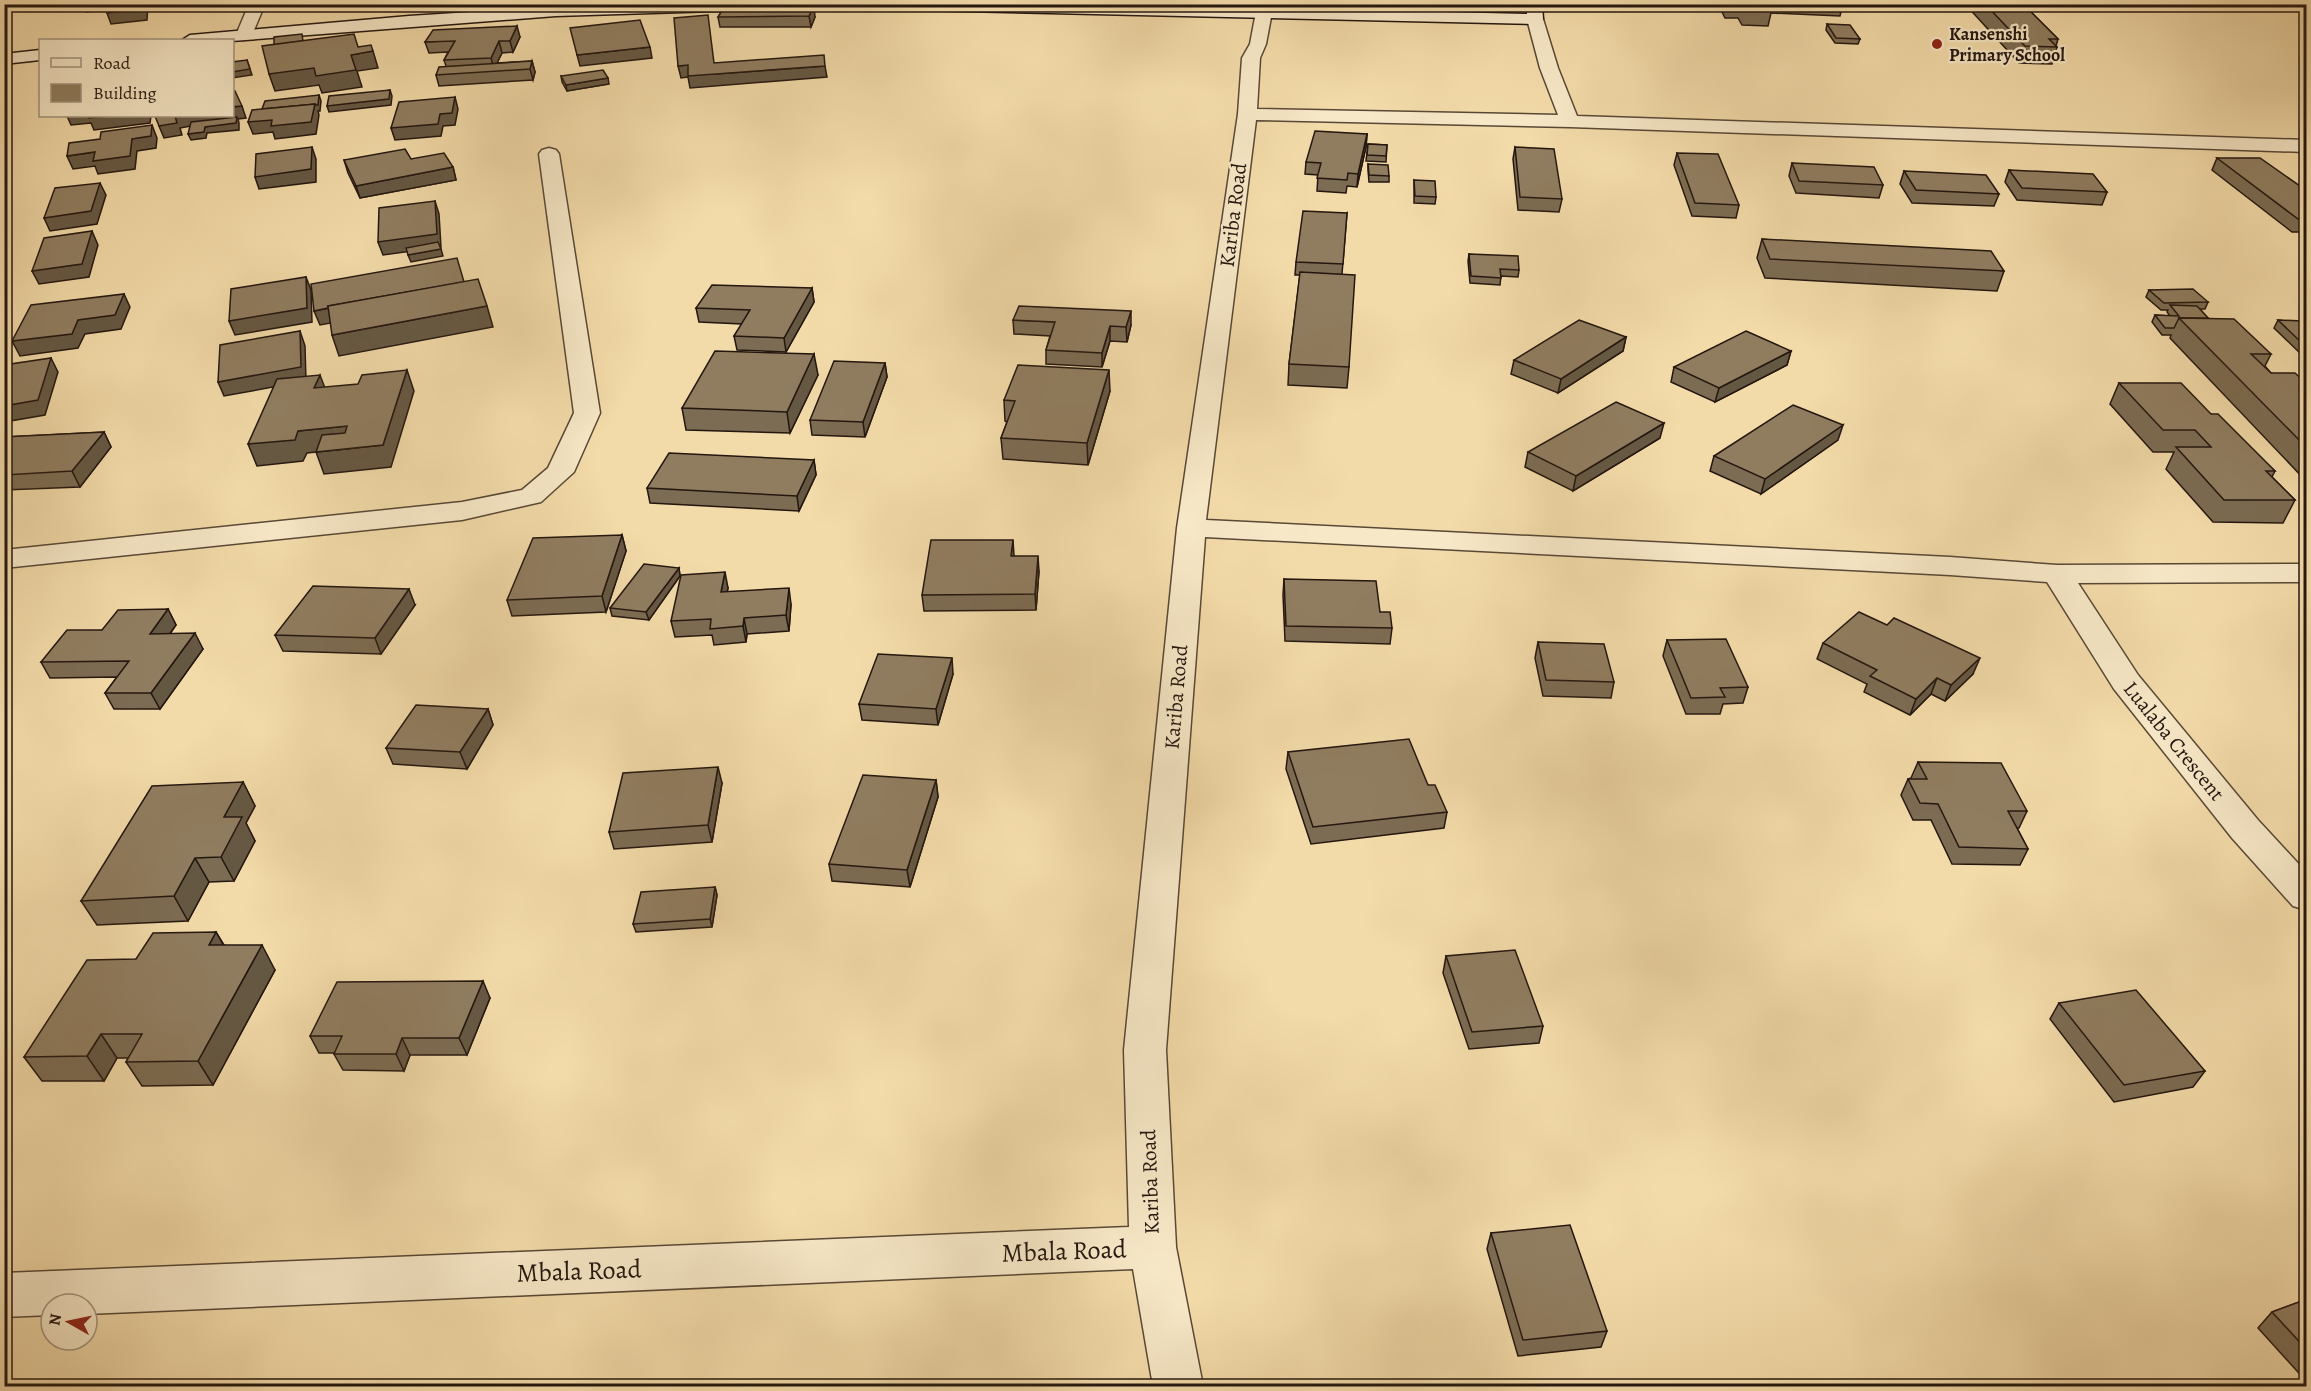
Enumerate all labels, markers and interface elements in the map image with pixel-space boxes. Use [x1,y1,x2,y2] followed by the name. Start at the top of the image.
[1949,22,2065,67] place label: Kansenshi Primary School
[1930,37,1944,51] marker: Kansenshi Primary School
[39,39,234,117] legend
[93,51,131,75] text: Road
[93,81,157,105] text: Building
[1213,160,1253,269] street label: Kariba Road
[1157,643,1195,751] street label: Kariba Road
[2117,675,2231,807] street label: Lualaba Crescent
[1134,1128,1166,1235] street label: Kariba Road
[1001,1231,1127,1271] street label: Mbala Road
[516,1251,642,1291] street label: Mbala Road
[39,1292,99,1352] north arrow
[43,1312,67,1327] text: N

